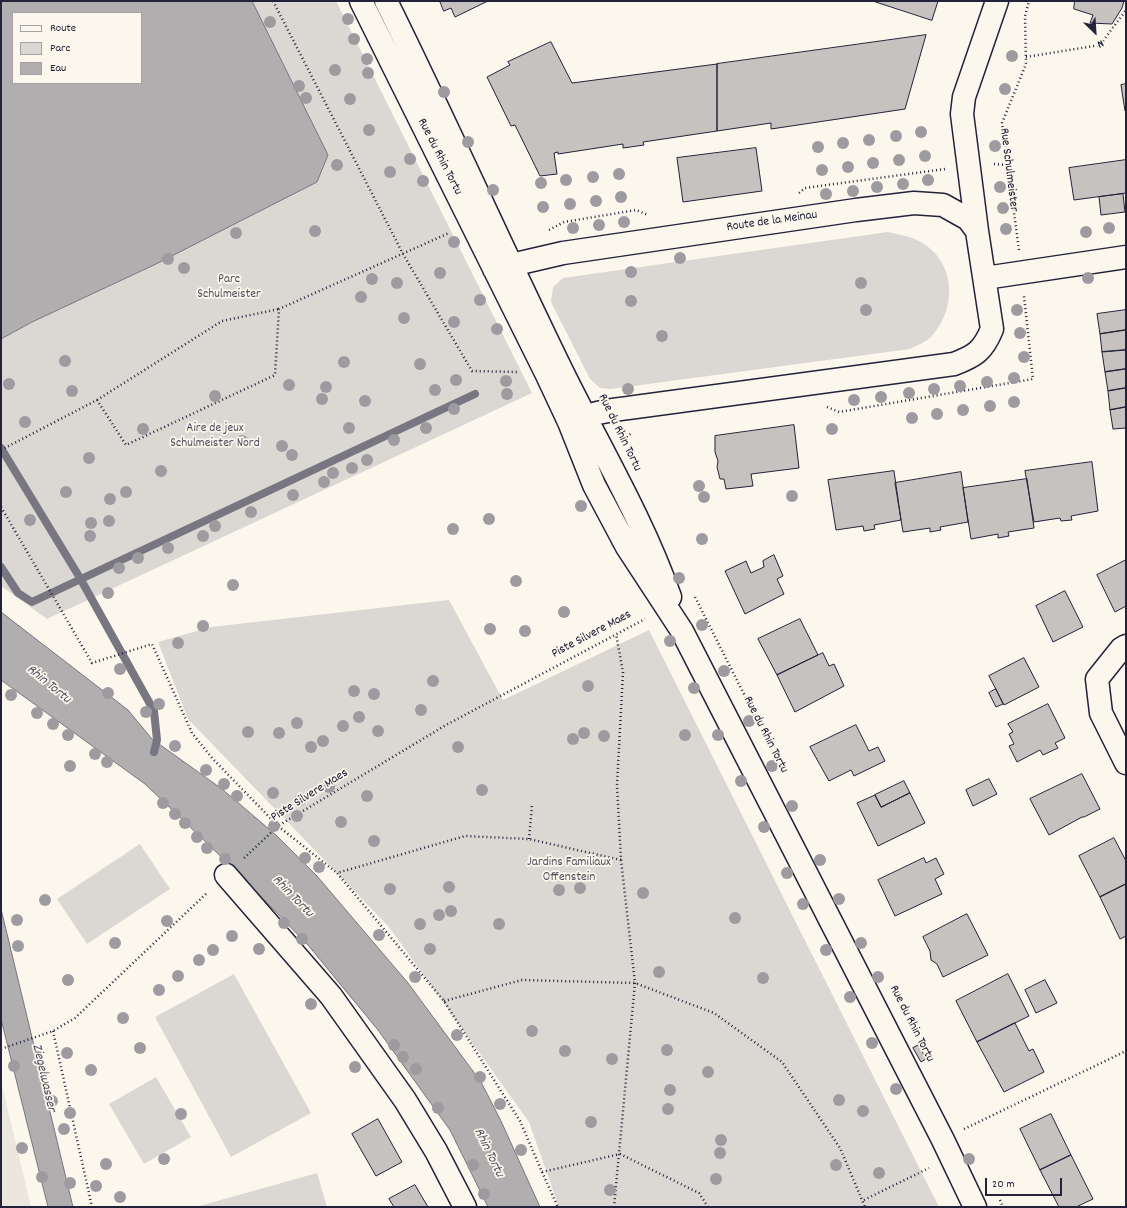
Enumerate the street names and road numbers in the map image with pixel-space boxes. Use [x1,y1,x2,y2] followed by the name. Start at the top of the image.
[413,116,465,198] street label: Rue du Rhin Tortu
[995,127,1021,213] street label: Rue Schulmeister
[726,208,818,236] street label: Route de la Meinau
[594,392,644,474] street label: Rue du Rhin Tortu
[549,607,635,663] street label: Piste Silvere Maes
[739,694,791,776] street label: Rue du Rhin Tortu
[269,766,351,826] street label: Piste Silvere Maes
[885,983,937,1065] street label: Rue du Rhin Tortu

